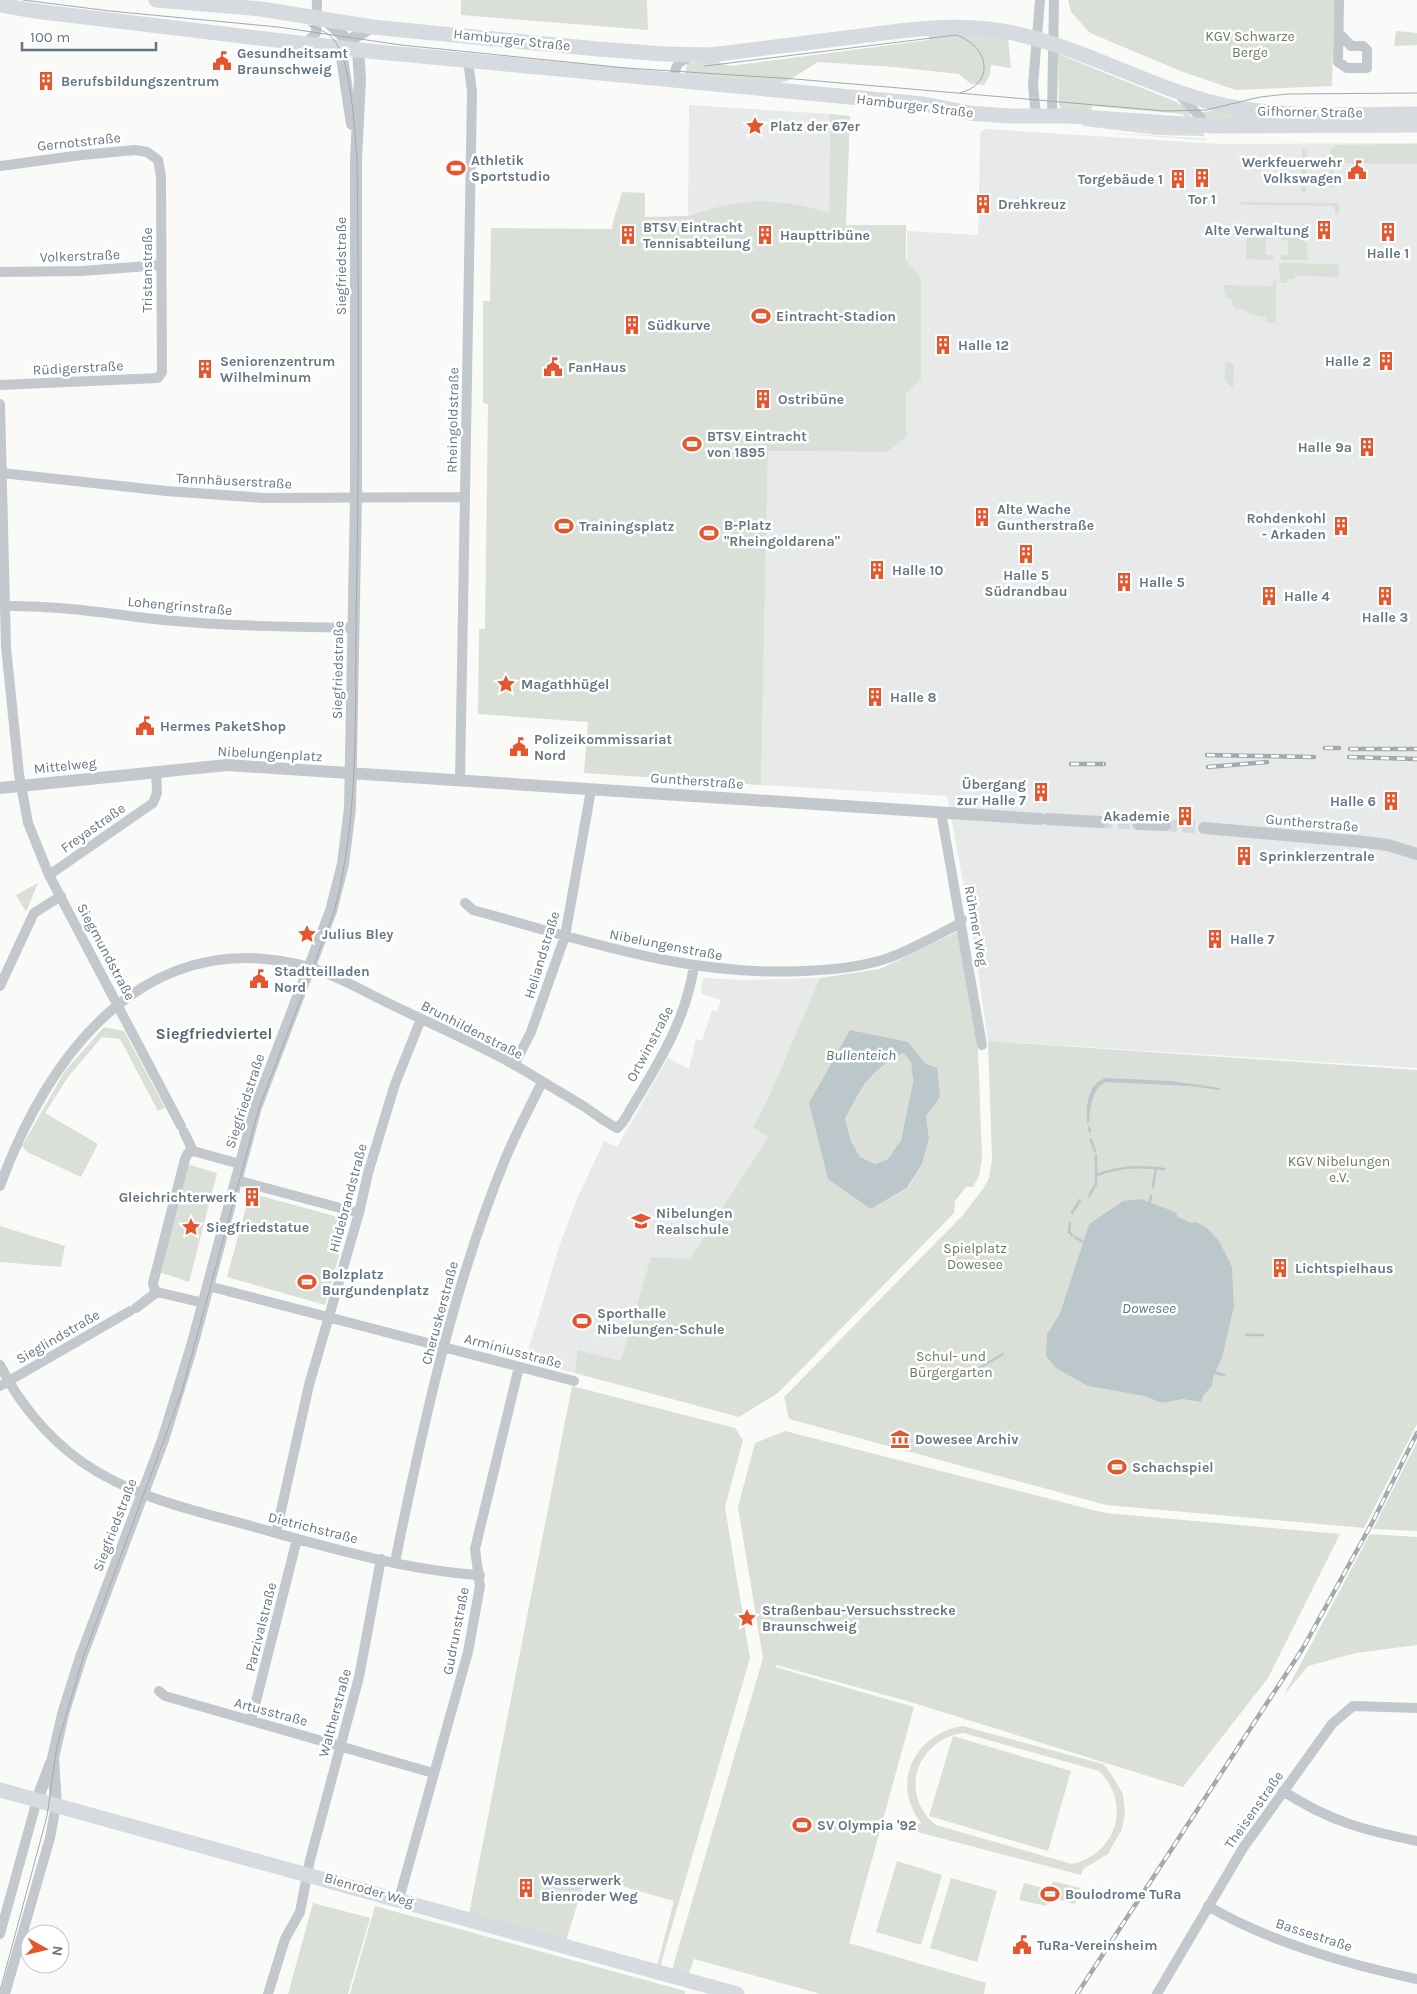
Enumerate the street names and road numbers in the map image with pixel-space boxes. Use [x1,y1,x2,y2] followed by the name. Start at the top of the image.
[453,25,571,55] street label: Hamburger Straße
[856,90,974,122] street label: Hamburger Straße
[1257,103,1363,121] street label: Gifhorner Straße
[36,129,122,155] street label: Gernotstraße
[333,217,350,315] street label: Siegfriedstraße
[139,227,156,313] street label: Tristanstraße
[40,246,120,266] street label: Volkerstraße
[32,357,124,379] street label: Rüdigerstraße
[444,367,462,473] street label: Rheingoldstraße
[176,469,292,493] street label: Tannhäuserstraße
[127,593,233,619] street label: Lohengrinstraße
[329,621,347,719] street label: Siegfriedstraße
[217,743,323,765] street label: Nibelungenplatz
[33,754,97,778] street label: Mittelweg
[650,769,744,793] street label: Guntherstraße
[57,800,129,856] street label: Freyastraße
[1265,810,1359,836] street label: Guntherstraße
[961,884,991,968] street label: Rühmer Weg
[73,901,139,1003] street label: Siegmundstraße
[521,909,563,1001] street label: Heliandstraße
[608,926,724,964] street label: Nibelungenstraße
[418,997,526,1063] street label: Brunhildenstraße
[623,1003,677,1085] street label: Ortwinstraße
[222,1052,268,1150] street label: Siegfriedstraße
[325,1142,371,1254] street label: Hildebrandstraße
[418,1259,462,1367] street label: Cheruskerstraße
[13,1306,103,1368] street label: Sieglindstraße
[463,1330,563,1372] street label: Arminiusstraße
[89,1476,141,1574] street label: Siegfriedstraße
[266,1509,360,1547] street label: Dietrichstraße
[242,1581,280,1673] street label: Parzivalstraße
[439,1586,473,1676] street label: Gudrunstraße
[315,1667,355,1759] street label: Waltherstraße
[232,1694,310,1730] street label: Artusstraße
[1221,1768,1287,1852] street label: Theisenstraße
[322,1869,416,1911] street label: Bienroder Weg
[1274,1915,1354,1955] street label: Bassestraße

